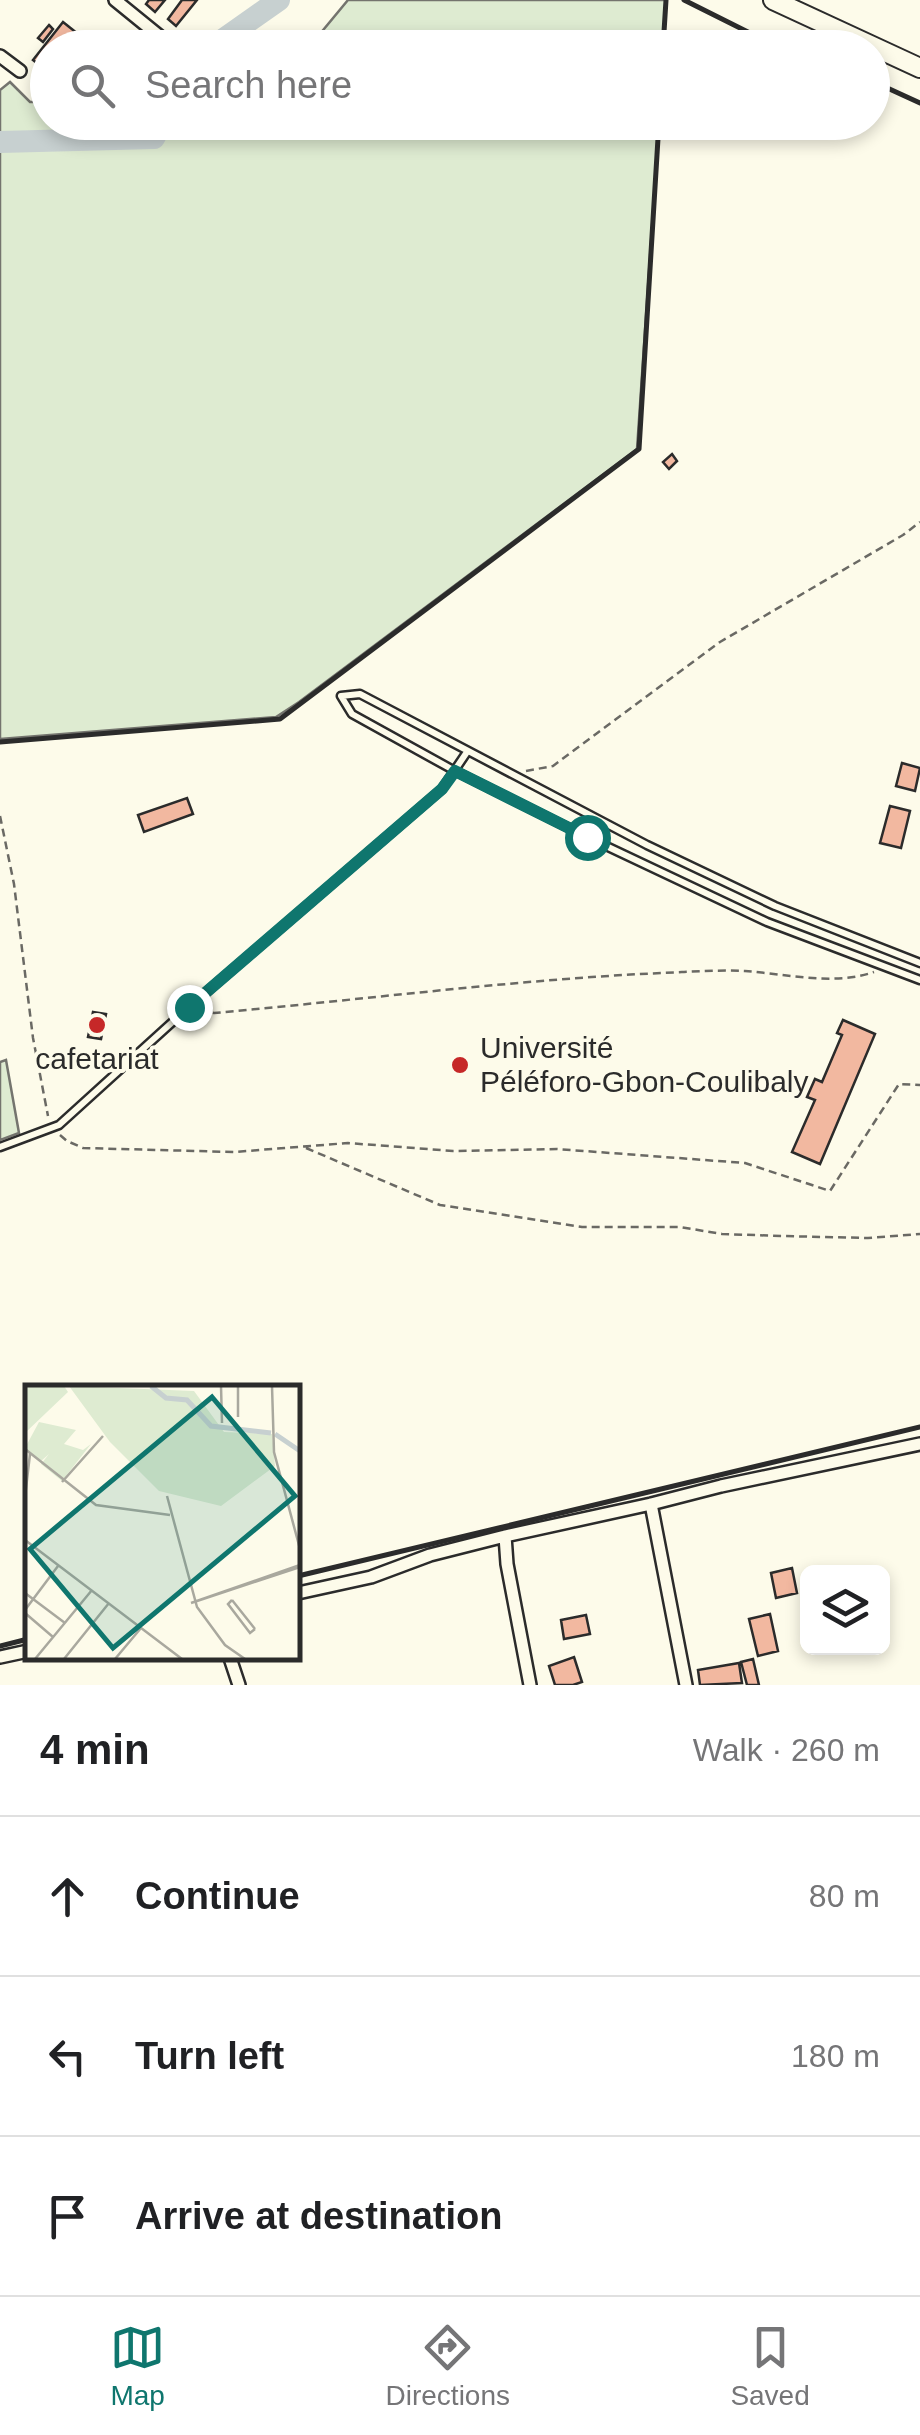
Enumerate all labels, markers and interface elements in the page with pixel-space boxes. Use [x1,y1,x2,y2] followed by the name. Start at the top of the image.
[30,30,890,140] search box
[65,58,120,113] icon: search
[145,64,352,106] text: Search here
[565,815,611,861] route start
[167,985,213,1031] route end
[86,1014,108,1036] marker: cafetariat
[480,1031,809,1098] place label: Université Péléforo-Gbon-Coulibaly
[35,1042,159,1075] place label: cafetariat
[449,1054,471,1076] marker: Université Péléforo-Gbon-Coulibaly
[25,1385,300,1660] inset map
[800,1565,890,1655] map controls
[800,1565,890,1655] button: layers
[40,1726,150,1773] text: 4 min
[693,1732,880,1768] text: Walk · 260 m
[40,1869,95,1924] icon: ahead
[135,1875,300,1917] text: Continue
[809,1878,880,1914] text: 80 m
[40,2029,95,2084] icon: left
[135,2035,284,2077] text: Turn left
[791,2038,880,2074] text: 180 m
[40,2189,95,2244] icon: arrive
[135,2195,502,2237] text: Arrive at destination
[110,2320,165,2412] tab: Map
[386,2320,510,2412] tab: Directions
[730,2320,810,2412] tab: Saved

